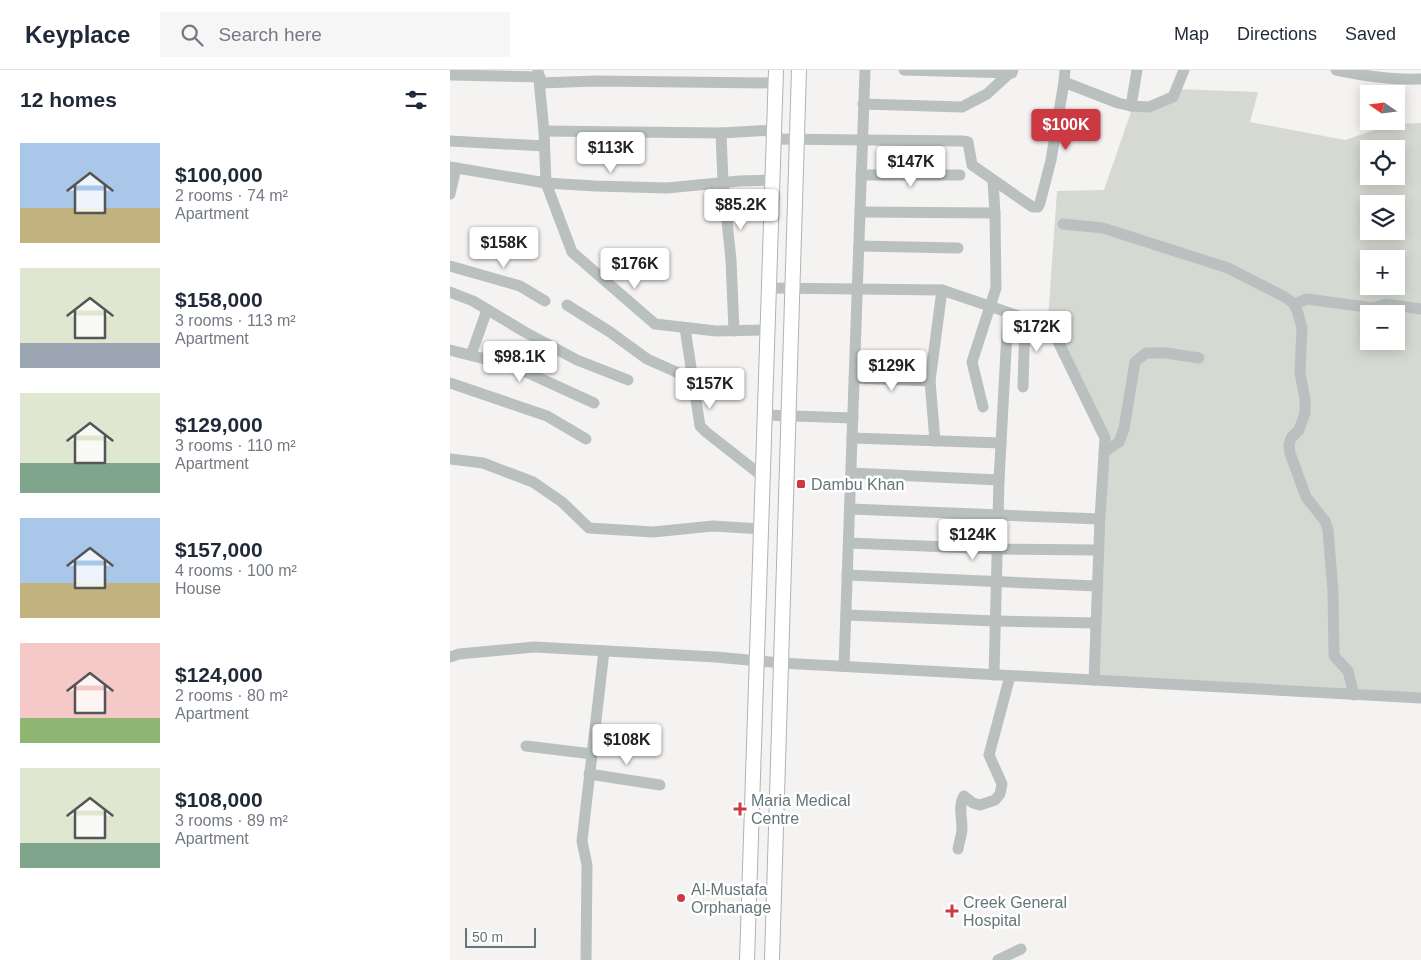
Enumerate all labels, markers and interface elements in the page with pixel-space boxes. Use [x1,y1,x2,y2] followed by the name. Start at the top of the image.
[160,12,510,57] search box
[25,21,130,48] text: Keyplace
[178,21,206,49] icon: search
[218,24,322,45] text: Search here
[1174,24,1209,44] text: Map
[1237,24,1317,44] text: Directions
[1345,24,1396,44] text: Saved
[1360,85,1405,130] north arrow
[1360,85,1405,350] map controls
[402,86,430,114] icon: filters
[20,88,117,111] text: 12 homes
[1031,108,1101,151] pin: $100K
[1042,116,1090,133] text: $100K
[576,132,646,174] pin: $113K
[588,139,634,156] text: $113K
[1360,140,1405,185] button: locate
[876,146,946,188] pin: $147K
[887,153,935,170] text: $147K
[60,163,120,223] icon: home
[175,163,263,186] text: $100,000
[175,187,288,204] text: 2 rooms · 74 m²
[700,189,782,231] pin: $85.2K
[1360,195,1405,240] button: layers
[715,196,767,213] text: $85.2K
[175,205,249,222] text: Apartment
[469,226,539,269] pin: $158K
[480,234,528,251] text: $158K
[600,248,670,290] pin: $176K
[1360,250,1405,295] button: +
[611,255,659,272] text: $176K
[60,288,120,348] icon: home
[175,288,263,311] text: $158,000
[1360,305,1405,350] button: −
[1002,310,1072,353] pin: $172K
[175,312,296,329] text: 3 rooms · 113 m²
[1013,318,1061,335] text: $172K
[175,330,249,347] text: Apartment
[479,340,561,383] pin: $98.1K
[494,348,546,365] text: $98.1K
[857,350,927,392] pin: $129K
[868,357,916,374] text: $129K
[675,368,745,410] pin: $157K
[686,375,734,392] text: $157K
[60,413,120,473] icon: home
[175,413,263,436] text: $129,000
[175,437,296,454] text: 3 rooms · 110 m²
[175,455,249,472] text: Apartment
[811,476,904,493] place label: Dambu Khan
[795,478,807,490] marker: Dambu Khan
[938,518,1008,561] pin: $124K
[949,526,997,543] text: $124K
[60,538,120,598] icon: home
[175,538,263,561] text: $157,000
[175,562,297,579] text: 4 rooms · 100 m²
[175,580,221,597] text: House
[60,663,120,723] icon: home
[175,663,263,686] text: $124,000
[175,687,288,704] text: 2 rooms · 80 m²
[175,705,249,722] text: Apartment
[592,724,662,766] pin: $108K
[603,731,651,748] text: $108K
[60,788,120,848] icon: home
[175,788,263,811] text: $108,000
[751,792,851,827] place label: Maria Medical Centre
[733,802,747,816] marker: Maria Medical Centre
[175,812,288,829] text: 3 rooms · 89 m²
[175,830,249,847] text: Apartment
[691,881,771,916] place label: Al-Mustafa Orphanage
[675,892,687,904] marker: Al-Mustafa Orphanage
[963,894,1067,929] place label: Creek General Hospital
[945,904,959,918] marker: Creek General Hospital
[465,925,536,948] scale bar
[472,929,503,945] text: 50 m

